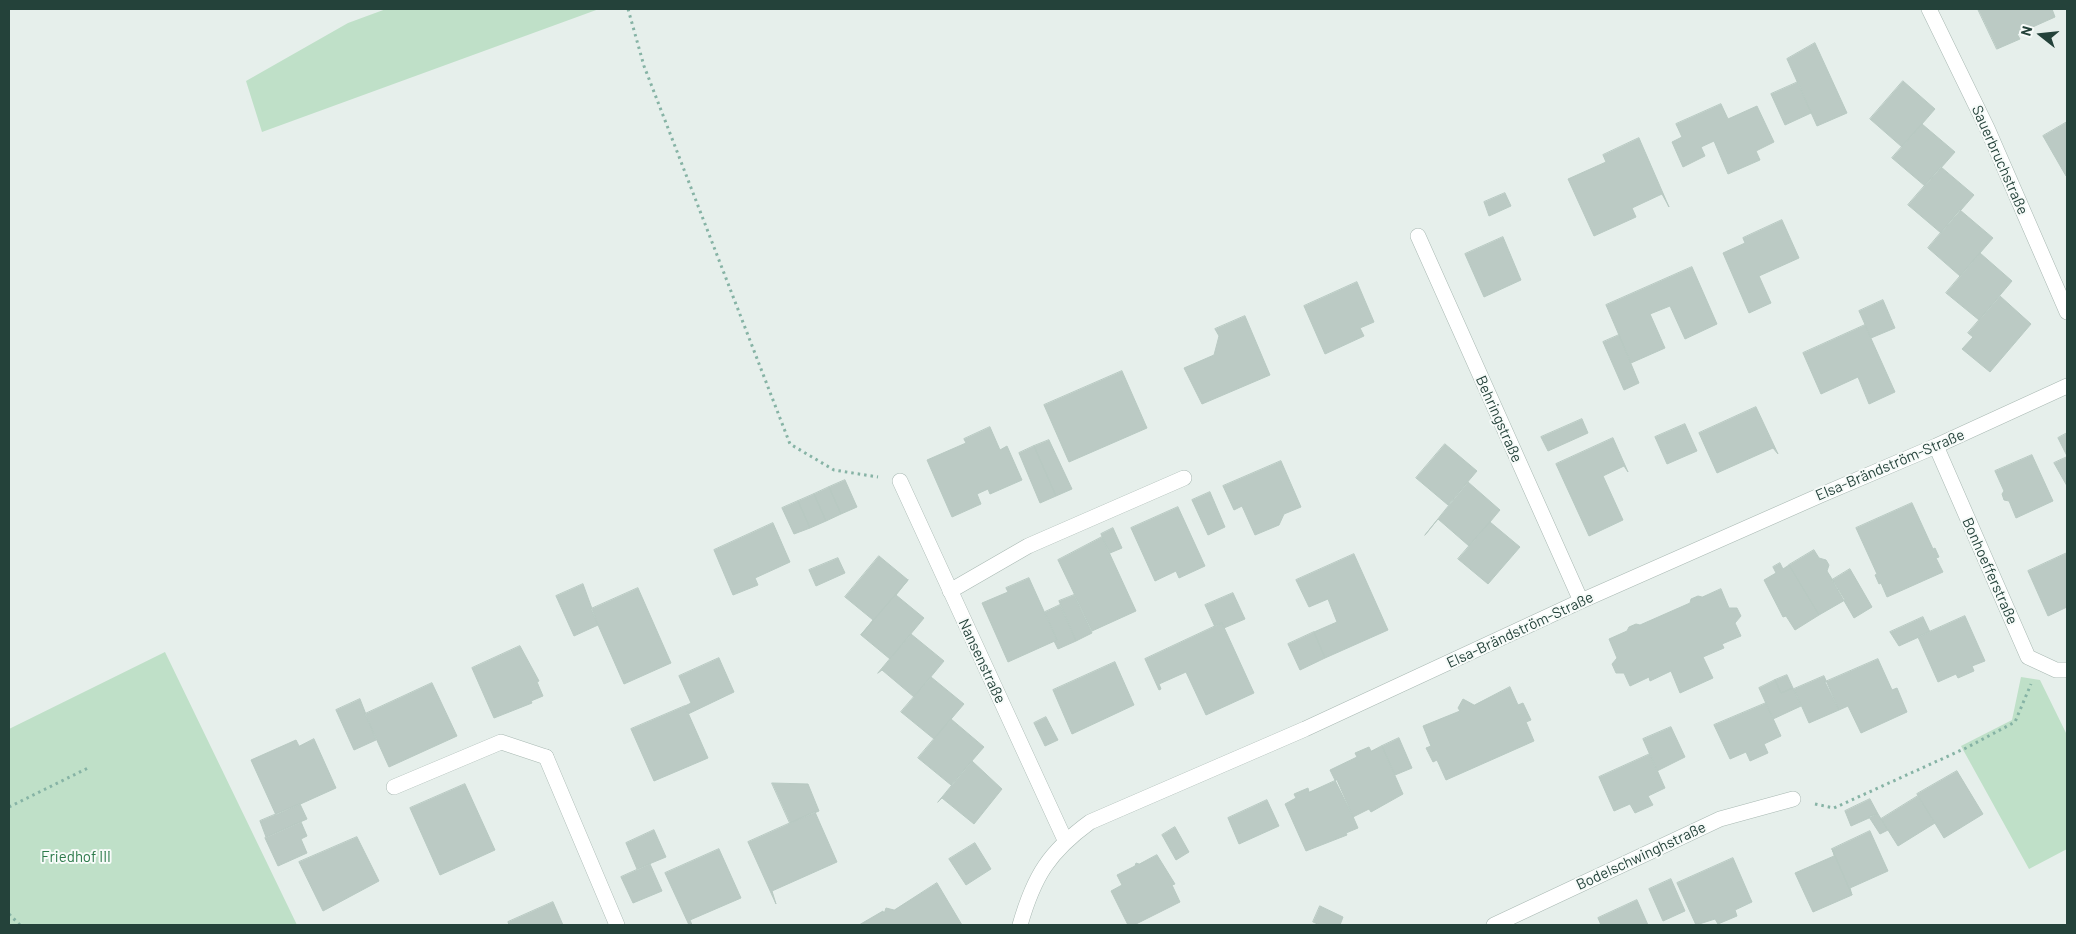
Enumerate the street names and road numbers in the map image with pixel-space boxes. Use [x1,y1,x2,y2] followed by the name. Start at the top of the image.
[1968,103,2032,217] street label: Sauerbruchstraße
[1472,373,1526,465] street label: Behringstraße
[1813,425,1967,505] street label: Elsa-Brändström-Straße
[1958,515,2022,627] street label: Bonhoefferstraße
[1444,588,1596,672] street label: Elsa-Brändström-Straße
[955,616,1009,706] street label: Nansenstraße
[1573,818,1709,894] street label: Bodelschwinghstraße

